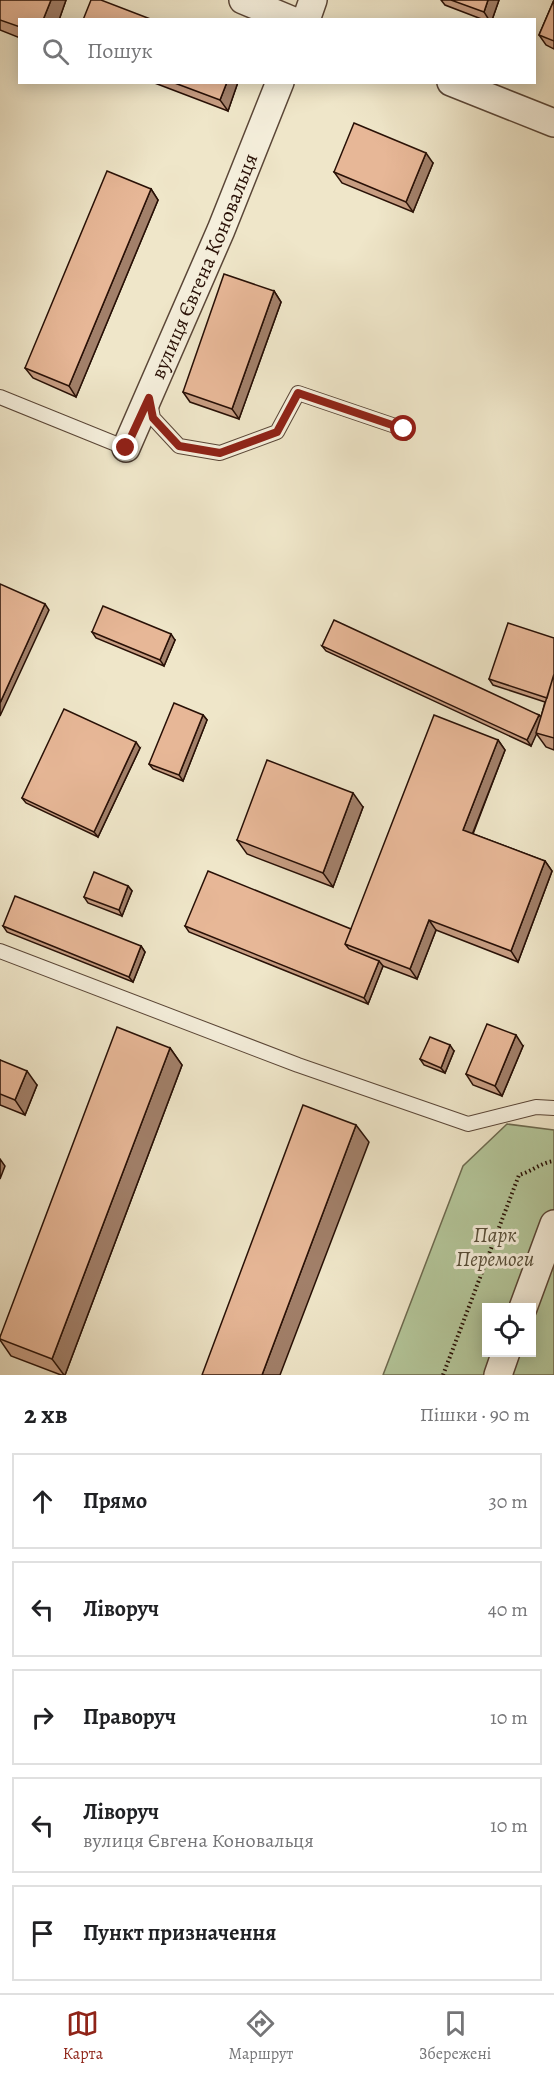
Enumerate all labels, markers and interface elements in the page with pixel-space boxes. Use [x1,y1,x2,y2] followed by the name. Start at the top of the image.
[18,18,536,84] search box
[39,35,72,68] icon: search
[87,36,153,66] text: Пошук
[144,149,264,383] street label: вулиця Євгена Коновальця
[390,415,416,441] route start
[112,434,138,460] route end
[456,1221,534,1273] park label: Парк Перемоги
[482,1303,536,1357] map controls
[482,1303,536,1357] button: locate
[24,1397,68,1432] text: 2 хв
[420,1401,530,1428] text: Пішки · 90 m
[26,1485,59,1518] icon: ahead
[83,1486,147,1516] text: Прямо
[488,1488,528,1515] text: 30 m
[26,1593,59,1626] icon: left
[83,1594,159,1624] text: Ліворуч
[488,1596,528,1623] text: 40 m
[26,1701,59,1734] icon: right
[83,1702,176,1732] text: Праворуч
[490,1704,528,1731] text: 10 m
[83,1797,159,1827] text: Ліворуч
[26,1809,59,1842] icon: left
[490,1812,528,1839] text: 10 m
[83,1827,314,1854] text: вулиця Євгена Коновальця
[26,1917,59,1950] icon: arrive
[83,1918,276,1948] text: Пункт призначення
[63,2007,103,2065] tab: Карта
[229,2007,293,2065] tab: Маршрут
[419,2007,491,2065] tab: Збережені

